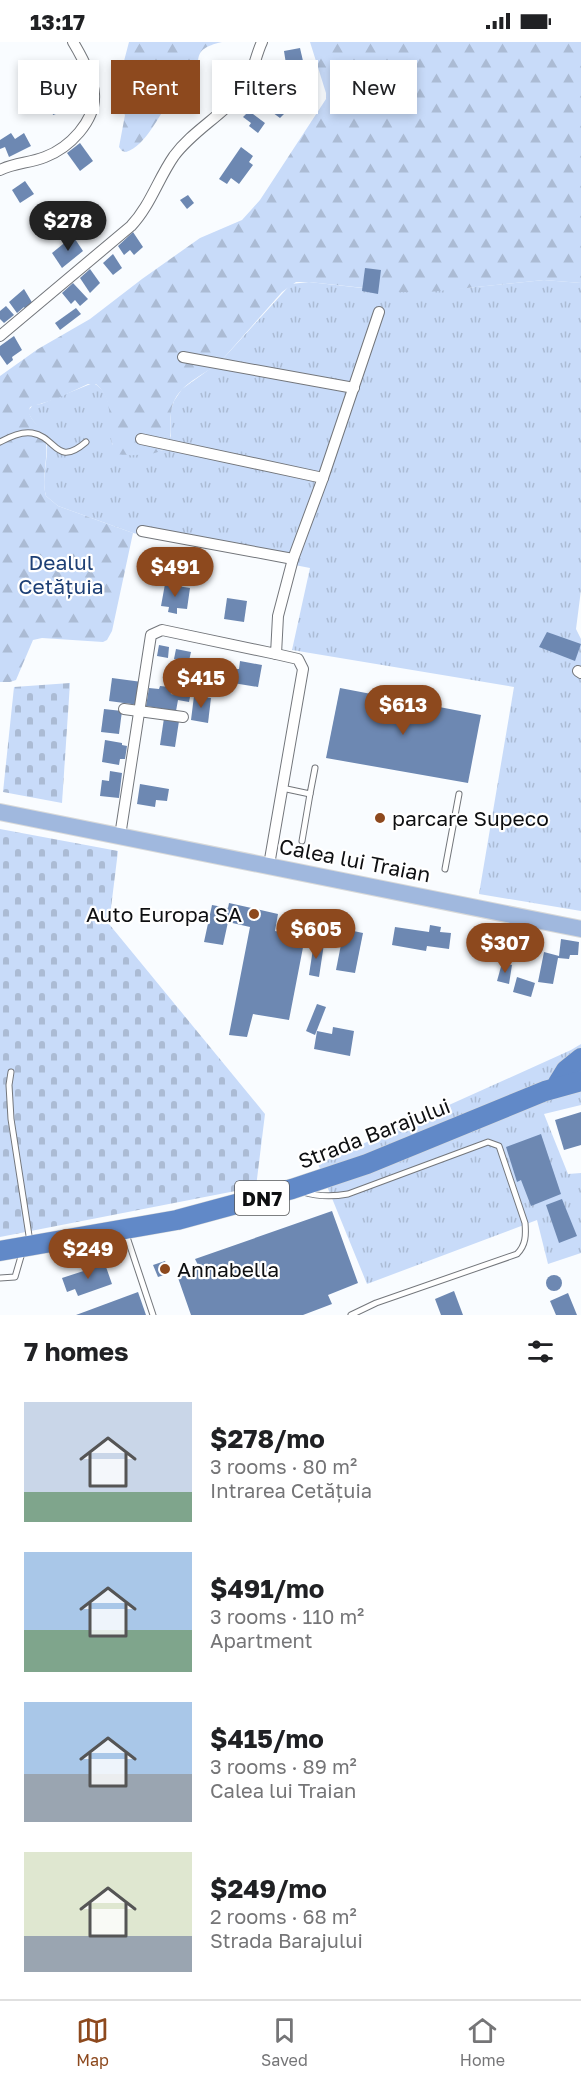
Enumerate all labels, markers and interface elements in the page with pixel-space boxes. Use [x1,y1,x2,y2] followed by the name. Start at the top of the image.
[30,8,85,35] text: 13:17
[18,60,99,114] chip: Buy
[111,60,200,114] chip: Rent
[212,60,318,114] chip: Filters
[330,60,417,114] chip: New
[32,201,104,252] pin: $278
[43,208,93,232] text: $278
[139,547,211,598] pin: $491
[18,549,104,599] park label: Dealul Cetățuia
[151,554,199,578] text: $491
[165,658,237,709] pin: $415
[177,665,225,689] text: $415
[367,685,439,736] pin: $613
[379,692,427,716] text: $613
[392,805,549,831] place label: parcare Supeco
[373,811,387,825] marker: parcare Supeco
[277,833,433,887] street label: Calea lui Traian
[86,901,242,927] place label: Auto Europa SA
[247,907,261,921] marker: Auto Europa SA
[280,909,352,960] pin: $605
[290,916,342,940] text: $605
[469,923,541,974] pin: $307
[480,930,530,954] text: $307
[294,1092,454,1174] street label: Strada Barajului
[235,1181,289,1215] road number: DN7
[52,1229,124,1280] pin: $249
[63,1236,113,1260] text: $249
[177,1256,279,1282] place label: Annabella
[158,1262,172,1276] marker: Annabella
[524,1335,557,1368] icon: filters
[24,1336,129,1367] text: 7 homes
[210,1423,325,1454] text: $278/mo
[72,1426,144,1498] icon: home
[210,1454,357,1478] text: 3 rooms · 80 m²
[210,1478,372,1502] text: Intrarea Cetățuia
[210,1573,324,1604] text: $491/mo
[72,1576,144,1648] icon: home
[210,1604,364,1628] text: 3 rooms · 110 m²
[210,1628,313,1652] text: Apartment
[210,1723,324,1754] text: $415/mo
[72,1726,144,1798] icon: home
[210,1754,357,1778] text: 3 rooms · 89 m²
[210,1778,356,1802] text: Calea lui Traian
[210,1873,327,1904] text: $249/mo
[72,1876,144,1948] icon: home
[210,1904,357,1928] text: 2 rooms · 68 m²
[210,1928,363,1952] text: Strada Barajului
[76,2014,109,2070] tab: Map
[261,2014,308,2070] tab: Saved
[460,2014,505,2070] tab: Home

